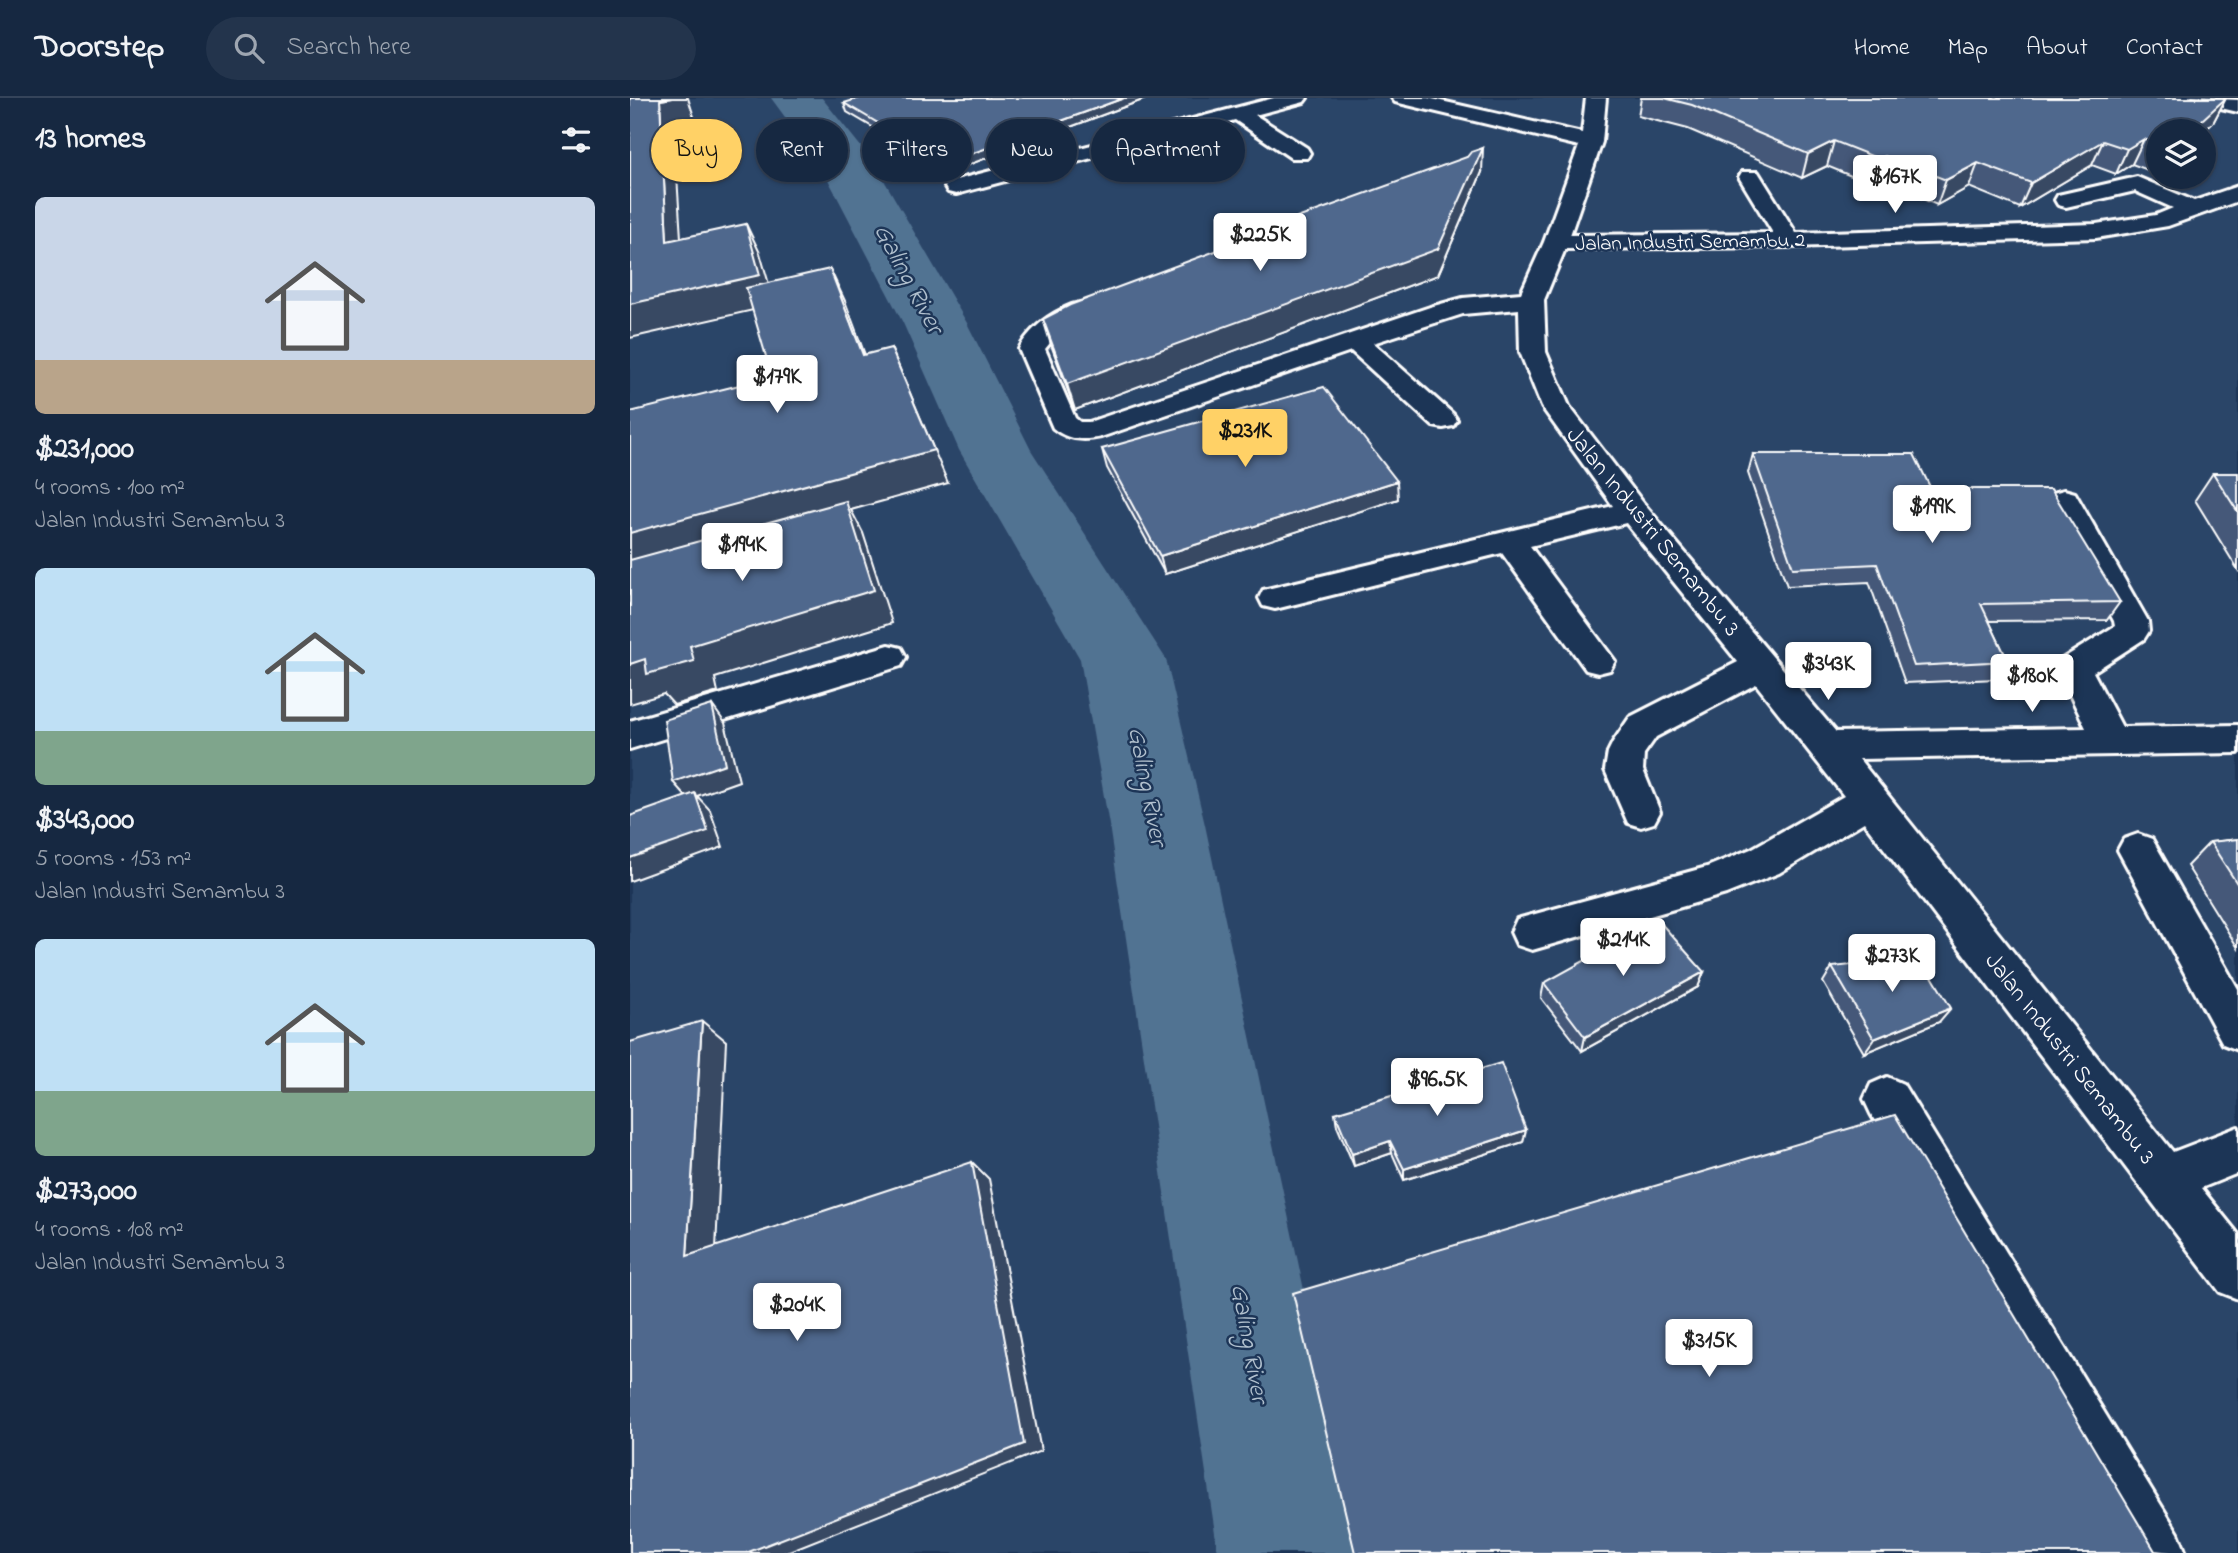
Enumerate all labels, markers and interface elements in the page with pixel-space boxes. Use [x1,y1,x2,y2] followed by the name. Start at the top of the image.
[206,17,696,80] search box
[35,24,164,72] text: Doorstep
[230,29,268,67] icon: search
[286,29,411,67] text: Search here
[1854,31,1910,66] text: Home
[1948,31,1988,66] text: Map
[2026,31,2088,66] text: About
[2126,31,2203,66] text: Contact
[35,118,146,162] text: 13 homes
[651,119,742,182] chip: Buy
[756,119,848,182] chip: Rent
[862,119,972,182] chip: Filters
[986,119,1077,182] chip: New
[1091,119,1245,182] chip: Apartment
[2146,119,2216,189] map controls
[2146,119,2216,189] button: layers
[557,121,595,159] icon: filters
[1846,156,1944,215] pin: $167K
[1869,161,1921,194] text: $167K
[1211,214,1309,273] pin: $225K
[862,218,954,344] water label: Galing River
[1229,219,1291,252] text: $225K
[1575,226,1805,260] street label: Jalan Industri Semambu 2
[252,243,378,369] icon: home
[728,356,826,415] pin: $179K
[753,361,801,394] text: $179K
[1196,410,1294,469] pin: $231K
[1218,415,1272,448] text: $231K
[1556,420,1748,645] street label: Jalan Industri Semambu 3
[35,428,134,472] text: $231,000
[35,472,185,505] text: 4 rooms · 100 m²
[1883,486,1981,545] pin: $199K
[1909,491,1955,524] text: $199K
[35,505,285,538] text: Jalan Industri Semambu 3
[693,524,791,583] pin: $194K
[718,529,766,562] text: $194K
[252,614,378,740] icon: home
[1779,642,1877,702] pin: $343K
[1801,648,1855,681] text: $343K
[1983,654,2081,714] pin: $180K
[2007,660,2057,693] text: $180K
[1116,724,1177,852] water label: Galing River
[35,799,134,843] text: $343,000
[35,843,191,876] text: 5 rooms · 153 m²
[35,876,285,909] text: Jalan Industri Semambu 3
[1574,918,1672,978] pin: $214K
[1596,924,1650,957] text: $214K
[1843,934,1941,994] pin: $273K
[1864,940,1920,973] text: $273K
[1975,946,2163,1173] street label: Jalan Industri Semambu 3
[252,985,378,1111] icon: home
[1380,1058,1494,1118] pin: $96.5K
[1407,1064,1467,1097] text: $96.5K
[35,1170,137,1214] text: $273,000
[35,1214,184,1247] text: 4 rooms · 108 m²
[35,1247,285,1280] text: Jalan Industri Semambu 3
[1219,1281,1278,1409] water label: Galing River
[748,1284,846,1343] pin: $204K
[769,1289,825,1322] text: $204K
[1660,1320,1758,1379] pin: $315K
[1681,1325,1737,1358] text: $315K

